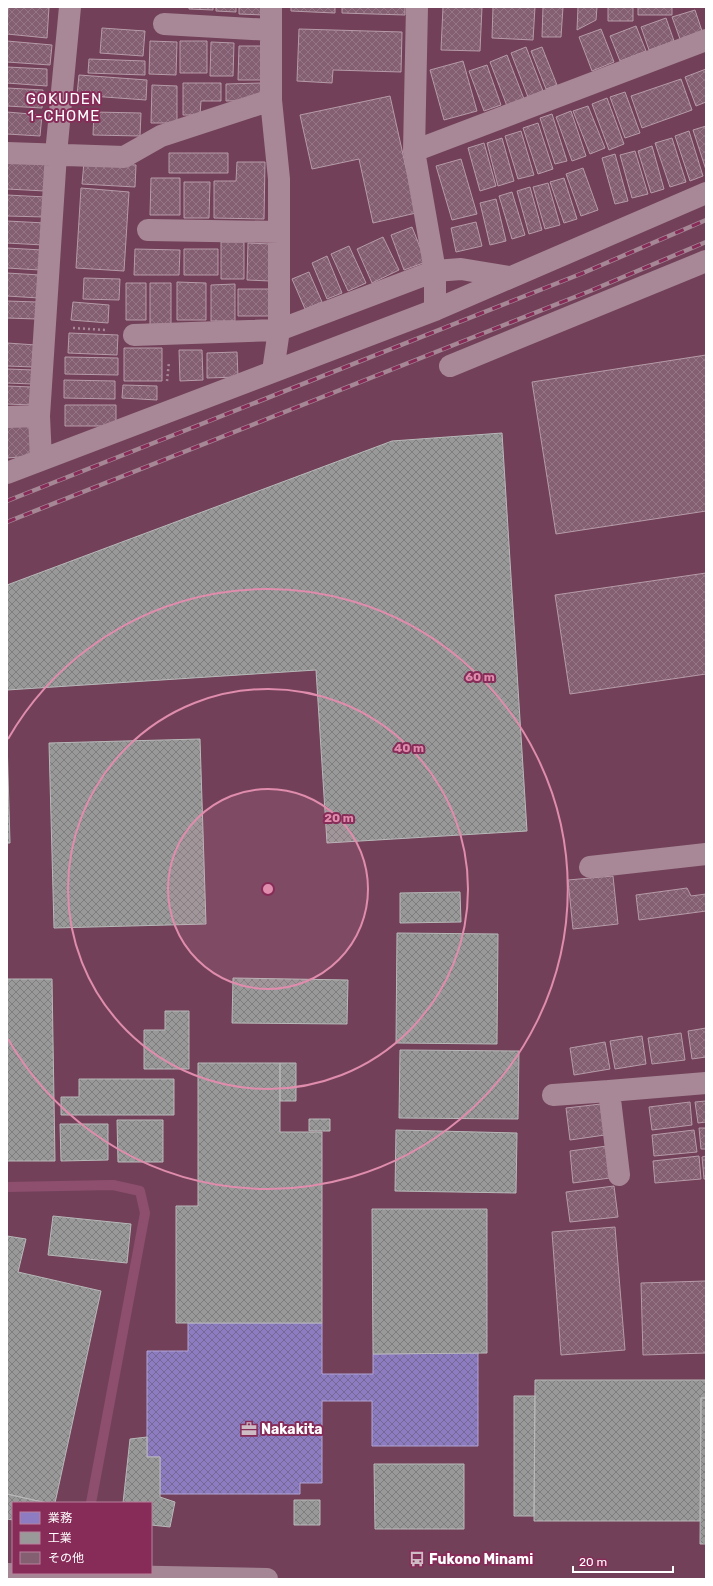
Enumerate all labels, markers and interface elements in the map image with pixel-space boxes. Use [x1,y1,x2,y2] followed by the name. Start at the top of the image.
[26,90,102,125] district label: GOKUDEN 1-CHOME
[465,670,495,684] text: 60 m
[394,741,424,755] text: 40 m
[324,811,354,825] text: 20 m
[261,882,275,896] centre of rings
[240,1420,258,1438] office icon: Nakakita
[261,1421,323,1438] place label: Nakakita
[12,1502,152,1574] legend
[48,1511,72,1525] text: 業務
[48,1531,72,1545] text: 工業
[573,1548,673,1574] scale bar
[408,1550,426,1568] bus stop icon: Fukono Minami
[48,1551,84,1565] text: その他
[429,1551,533,1568] place label: Fukono Minami
[579,1555,607,1569] text: 20 m

